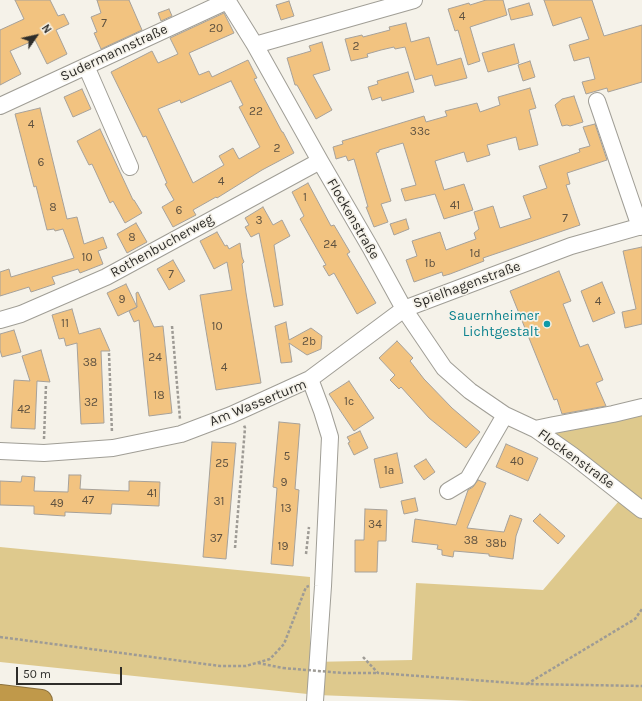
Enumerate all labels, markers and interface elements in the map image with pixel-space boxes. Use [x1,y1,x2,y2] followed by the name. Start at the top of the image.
[459,10,465,24] house number: 4
[16,16,56,56] north arrow
[101,17,107,31] house number: 7
[58,21,170,85] street label: Sudermannstraße
[39,22,54,36] text: N
[209,22,223,36] house number: 20
[353,40,359,54] house number: 2
[249,105,263,119] house number: 22
[28,118,34,132] house number: 4
[410,125,430,139] house number: 33c
[274,142,280,156] house number: 2
[38,156,44,170] house number: 6
[218,175,224,189] house number: 4
[323,175,383,263] street label: Flockenstraße
[303,191,307,205] house number: 1
[450,199,460,213] house number: 41
[49,201,57,215] house number: 8
[176,204,182,218] house number: 6
[107,211,217,281] street label: Rothenbucherweg
[562,212,568,226] house number: 7
[255,214,263,228] house number: 3
[128,231,136,245] house number: 8
[323,238,337,252] house number: 24
[469,247,481,261] house number: 1d
[81,251,93,265] house number: 10
[424,257,436,271] house number: 1b
[411,258,523,312] street label: Spielhagenstraße
[168,268,174,282] house number: 7
[119,293,125,307] house number: 9
[595,295,601,309] house number: 4
[448,308,539,340] place label: Sauernheimer Lichtgestalt
[61,317,69,331] house number: 11
[542,319,552,329] marker: Sauernheimer Lichtgestalt
[211,320,223,334] house number: 10
[302,335,316,349] house number: 2b
[148,351,162,365] house number: 24
[83,356,97,370] house number: 38
[221,361,227,375] house number: 4
[207,376,309,430] street label: Am Wasserturm
[153,389,165,403] house number: 18
[344,395,354,409] house number: 1c
[84,396,98,410] house number: 32
[17,403,31,417] house number: 42
[534,426,618,492] street label: Flockenstraße
[284,450,290,464] house number: 5
[510,455,524,469] house number: 40
[215,457,229,471] house number: 25
[384,464,394,478] house number: 1a
[281,476,287,490] house number: 9
[147,487,157,501] house number: 41
[82,494,94,508] house number: 47
[213,495,225,509] house number: 31
[50,497,64,511] house number: 49
[280,502,292,516] house number: 13
[368,518,382,532] house number: 34
[210,532,222,546] house number: 37
[464,534,478,548] house number: 38
[485,537,507,551] house number: 38b
[278,540,288,554] house number: 19
[18,659,124,685] scale bar
[23,667,51,681] text: 50 m

